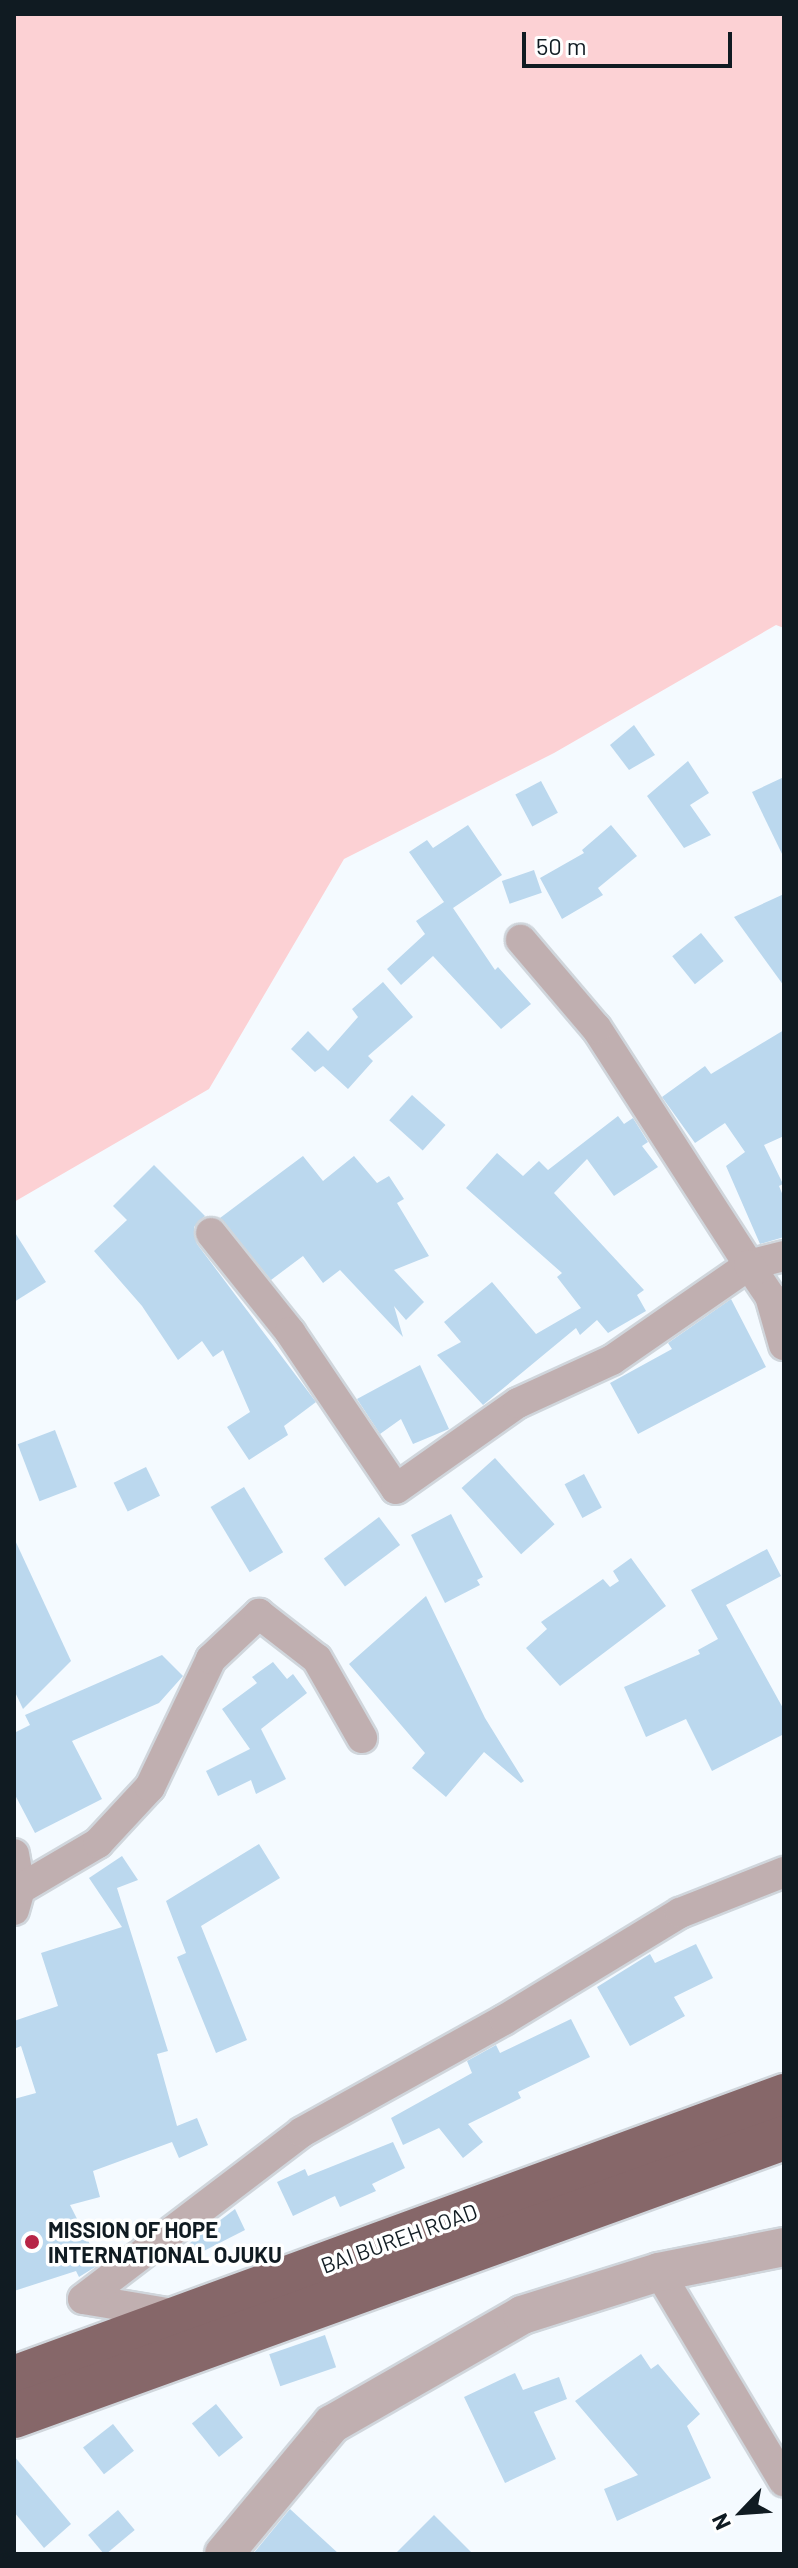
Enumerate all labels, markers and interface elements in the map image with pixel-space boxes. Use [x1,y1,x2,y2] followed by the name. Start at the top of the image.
[526,16,736,66] scale bar
[536,31,587,60] text: 50 m
[317,2197,481,2279] street label: BAI BUREH ROAD
[48,2216,282,2268] place label: MISSION OF HOPE INTERNATIONAL OJUKU
[23,2233,41,2251] marker: MISSION OF HOPE INTERNATIONAL OJUKU
[702,2472,782,2552] north arrow
[705,2510,735,2534] text: N

